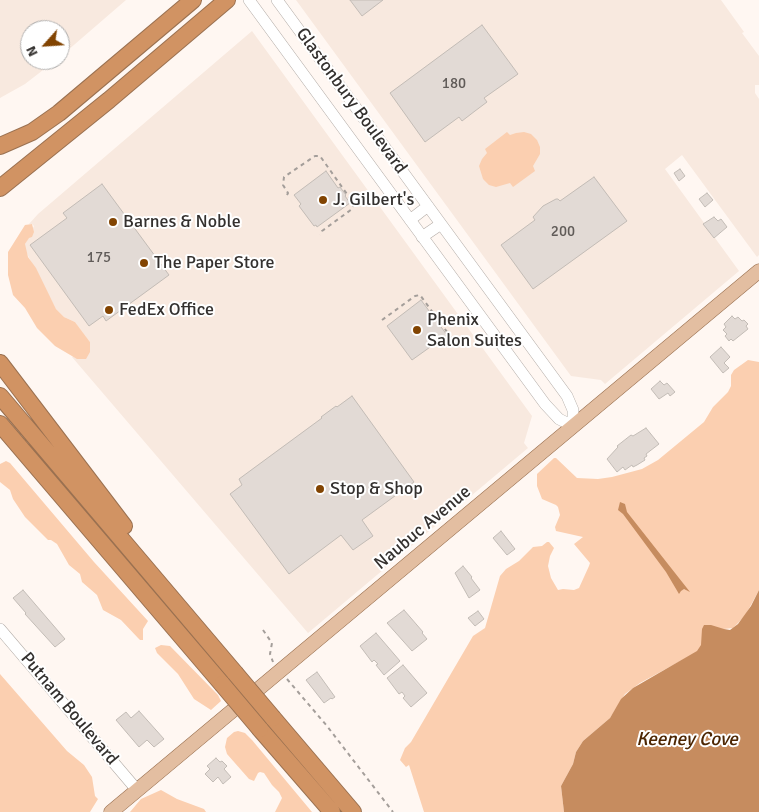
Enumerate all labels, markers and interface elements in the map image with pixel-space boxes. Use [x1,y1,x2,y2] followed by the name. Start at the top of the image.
[20,20,70,70] north arrow
[291,24,411,178] street label: Glastonbury Boulevard
[22,43,42,59] text: N
[442,75,466,93] house number: 180
[333,189,414,211] place label: J. Gilbert's
[317,194,329,206] marker: J. Gilbert's
[123,211,241,233] place label: Barnes & Noble
[107,216,119,228] marker: Barnes & Noble
[551,223,575,241] house number: 200
[87,249,111,267] house number: 175
[154,252,274,274] place label: The Paper Store
[138,257,150,269] marker: The Paper Store
[119,299,214,321] place label: FedEx Office
[103,304,115,316] marker: FedEx Office
[427,309,522,352] place label: Phenix Salon Suites
[411,324,423,336] marker: Phenix Salon Suites
[330,478,423,500] place label: Stop & Shop
[370,481,476,575] street label: Naubuc Avenue
[314,483,326,495] marker: Stop & Shop
[16,648,122,770] street label: Putnam Boulevard
[636,729,738,751] water label: Keeney Cove

